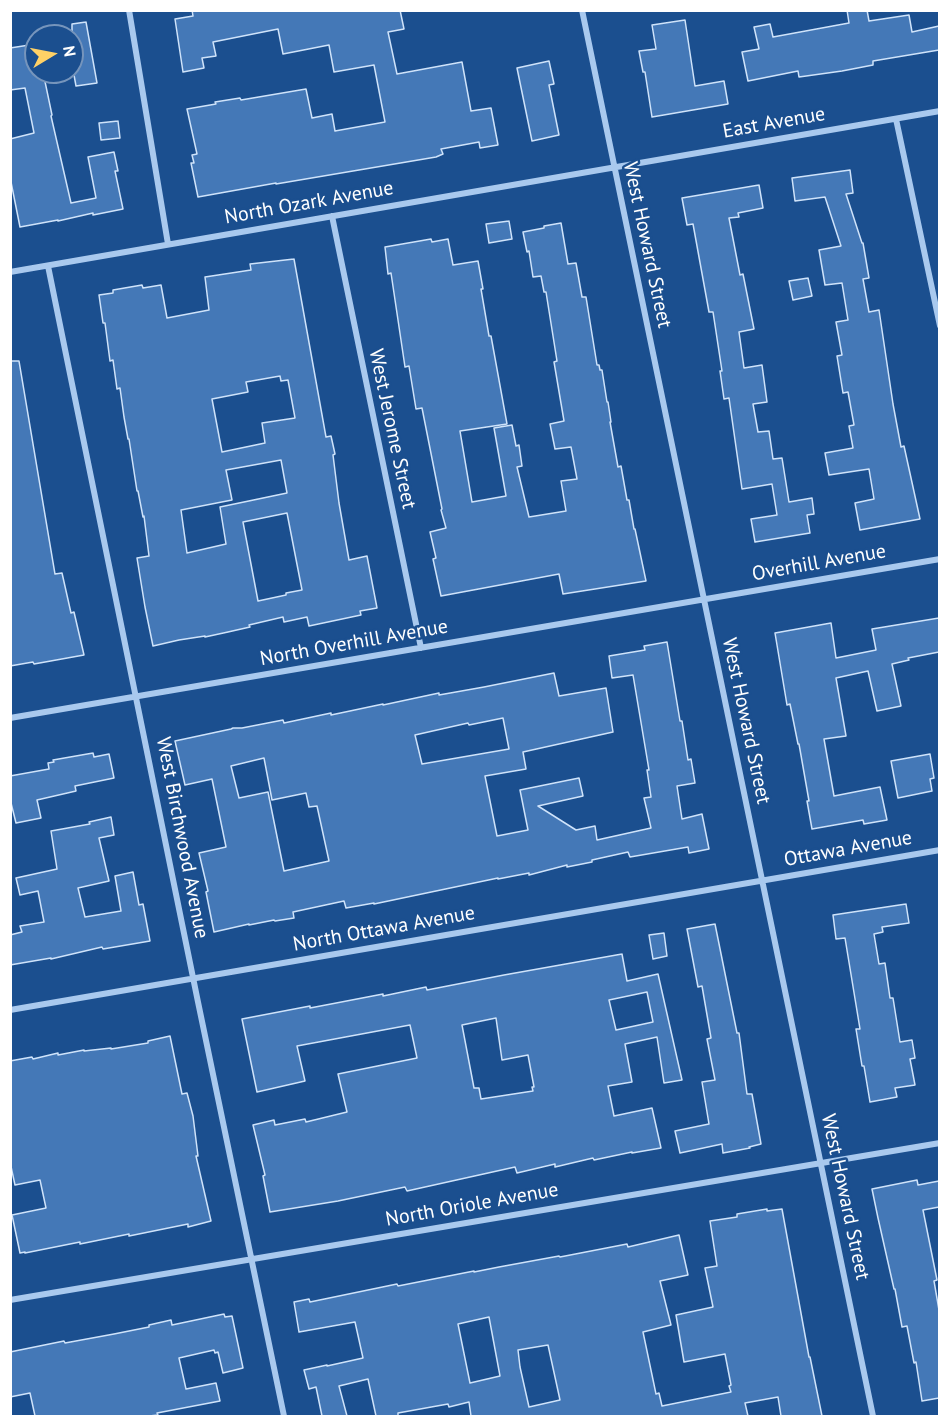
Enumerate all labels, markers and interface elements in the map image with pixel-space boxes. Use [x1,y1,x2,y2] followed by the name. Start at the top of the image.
[24,24,84,84] north arrow
[59,44,81,58] text: N
[721,102,827,144] street label: East Avenue
[618,160,676,330] street label: West Howard Street
[223,176,395,230] street label: North Ozark Avenue
[363,347,421,511] street label: West Jerome Street
[750,539,888,587] street label: Overhill Avenue
[258,615,450,671] street label: North Overhill Avenue
[717,636,775,806] street label: West Howard Street
[151,735,213,941] street label: West Birchwood Avenue
[782,826,914,872] street label: Ottawa Avenue
[291,901,477,957] street label: North Ottawa Avenue
[816,1112,874,1282] street label: West Howard Street
[384,1178,560,1232] street label: North Oriole Avenue

